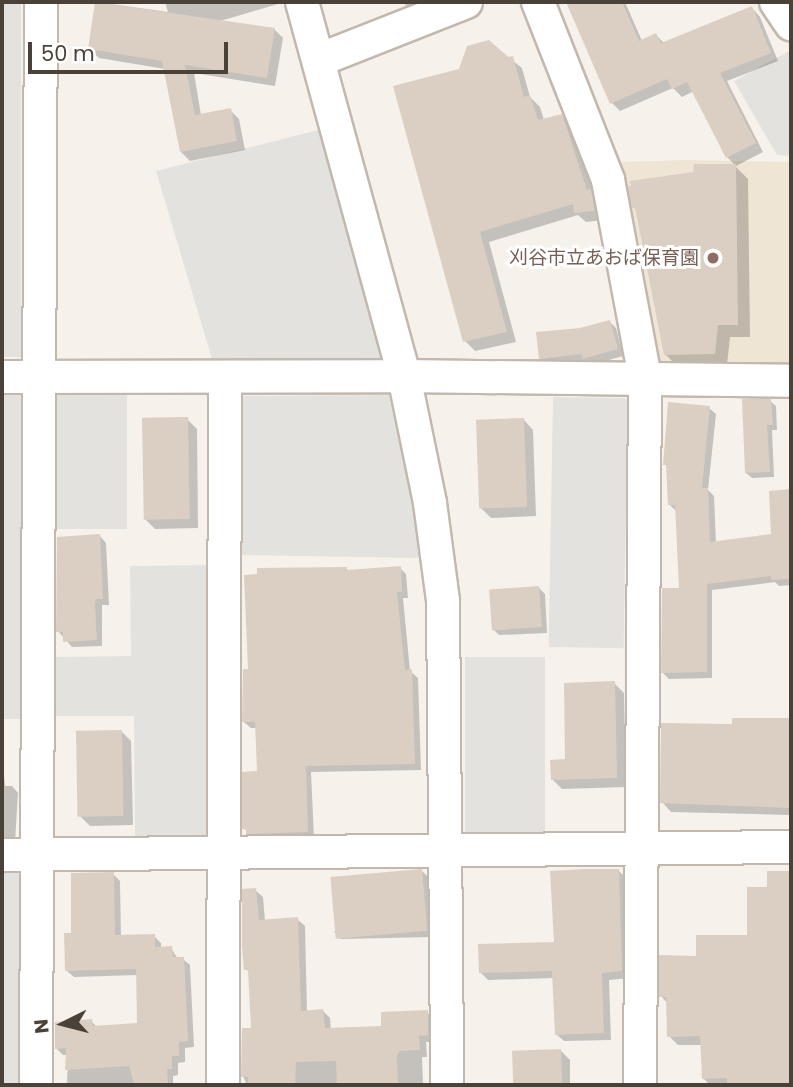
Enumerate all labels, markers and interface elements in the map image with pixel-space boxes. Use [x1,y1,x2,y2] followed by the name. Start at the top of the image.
[32,28,231,72] scale bar
[41,39,95,68] text: 50 m
[509,247,699,269] place label: 刈谷市立あおば保育園
[705,250,721,266] marker: 刈谷市立あおば保育園
[28,989,98,1059] north arrow
[27,1018,56,1035] text: N

